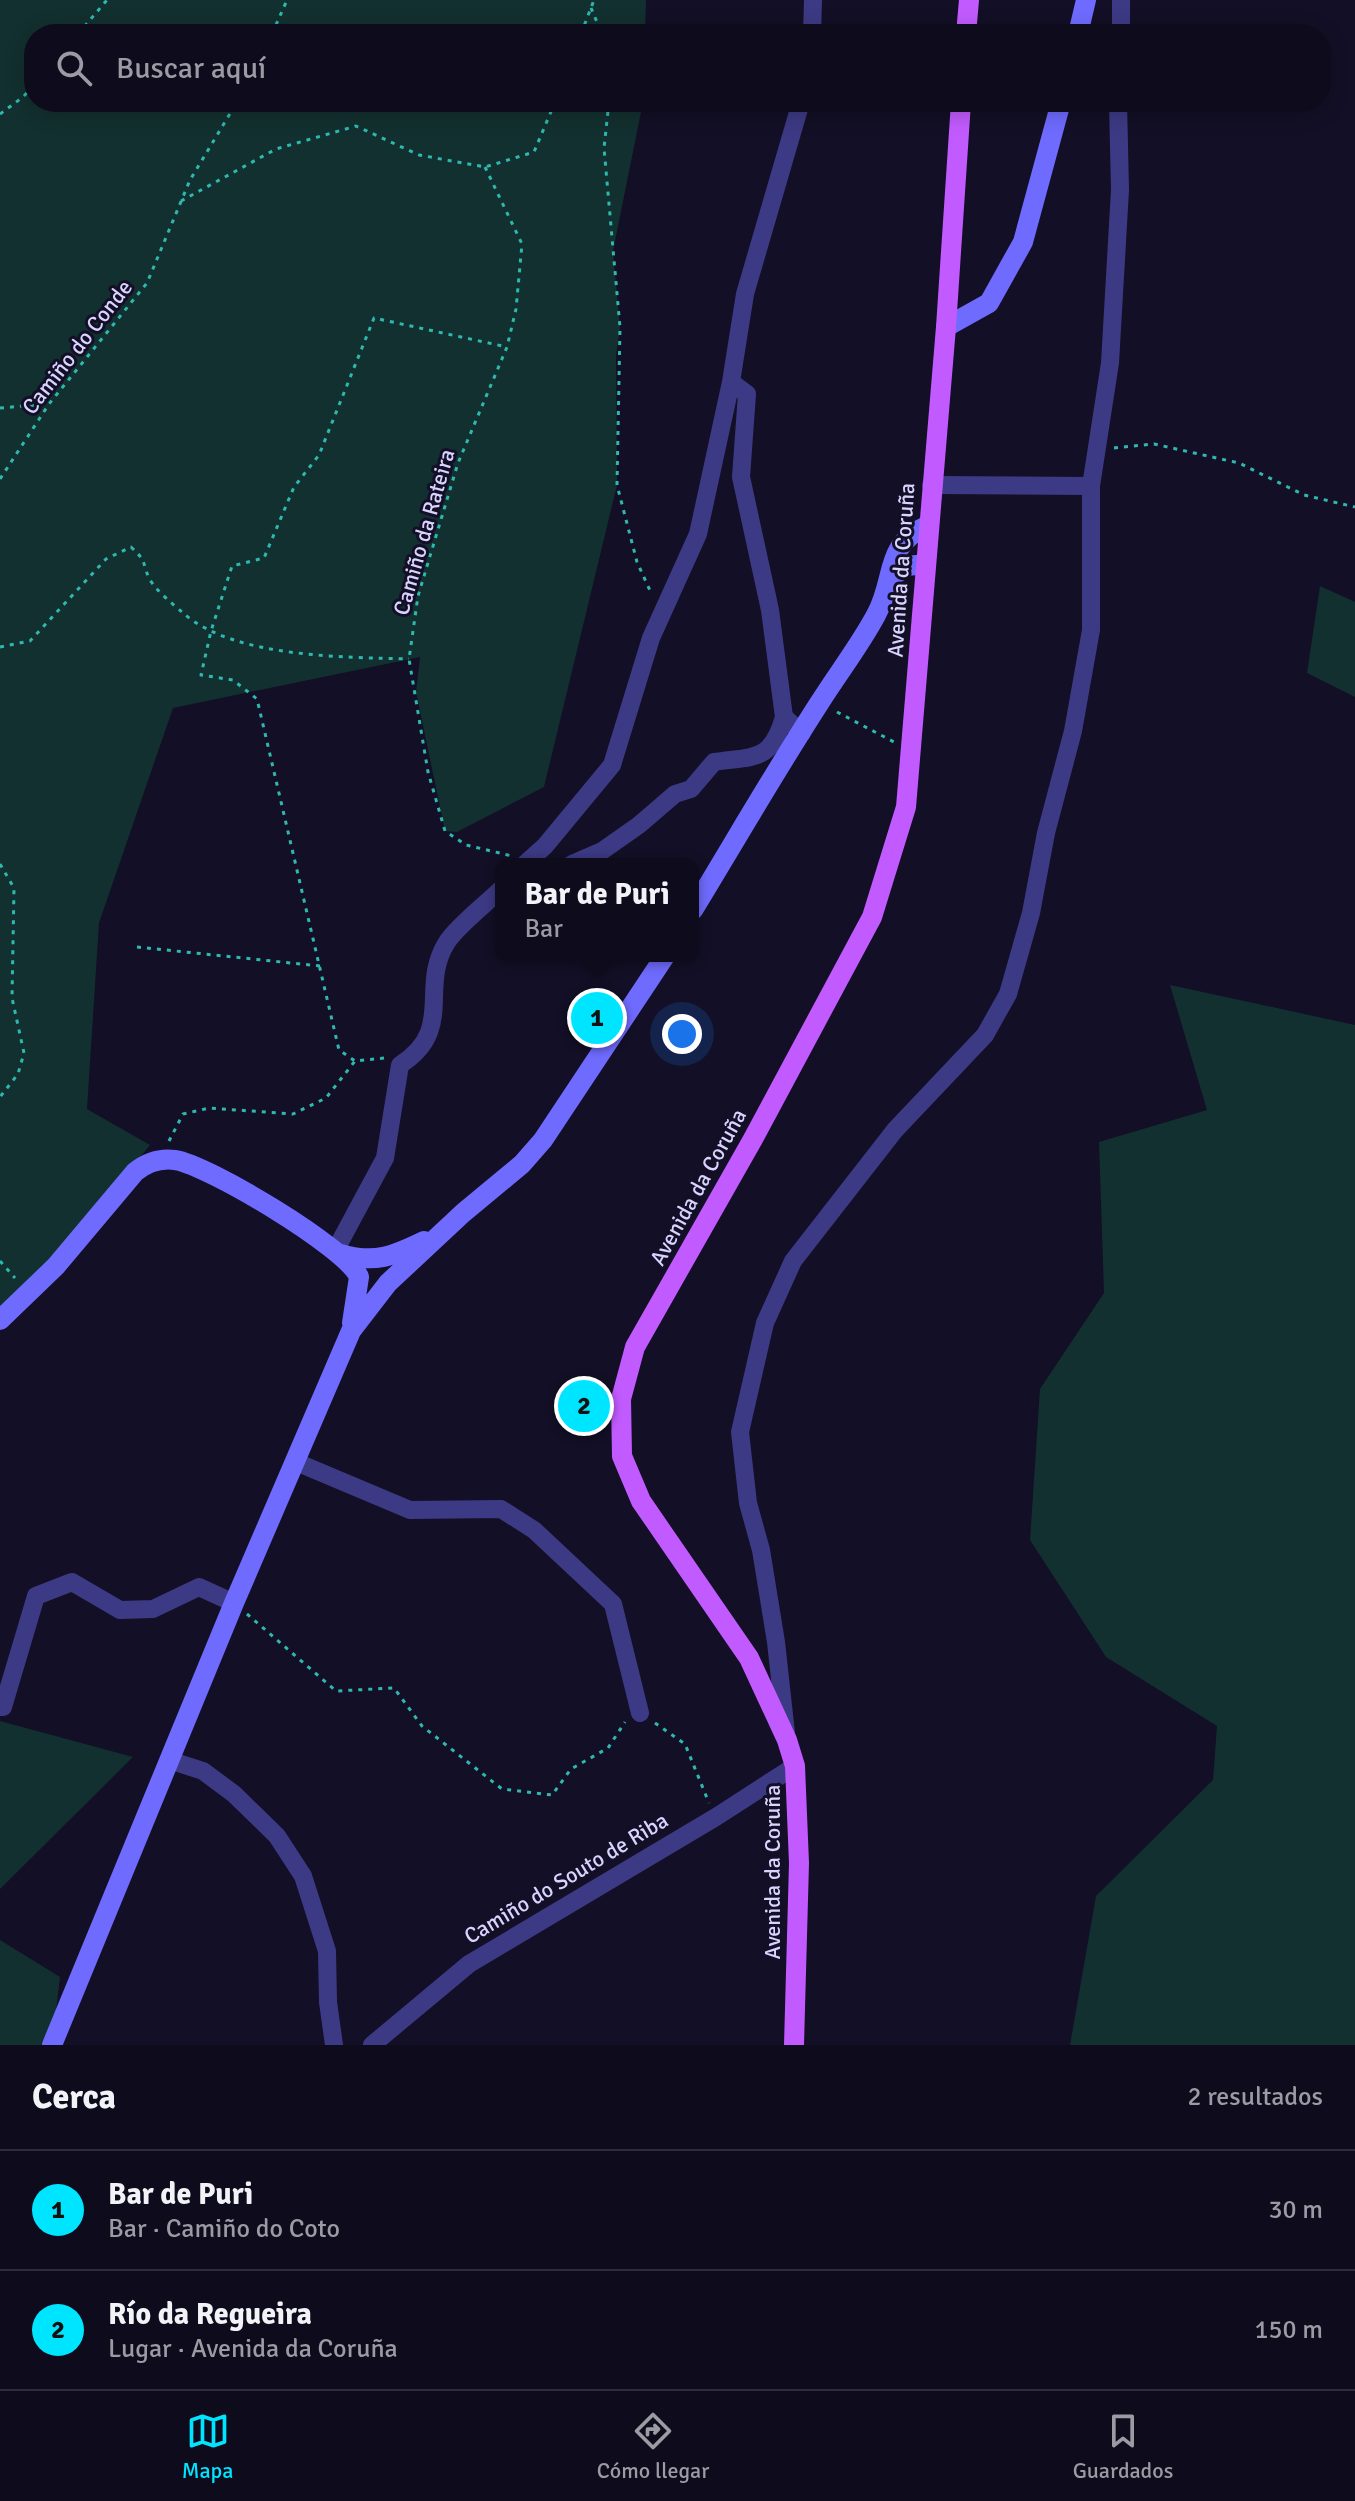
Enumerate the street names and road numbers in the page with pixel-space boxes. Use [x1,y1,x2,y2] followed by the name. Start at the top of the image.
[16,274,138,420] street label: Camiño do Conde
[387,446,461,618] street label: Camiño da Rateira
[881,482,921,658] street label: Avenida da Coruña
[644,1104,752,1270] street label: Avenida da Coruña
[759,1785,786,1959] street label: Avenida da Coruña
[459,1806,673,1950] street label: Camiño do Souto de Riba

